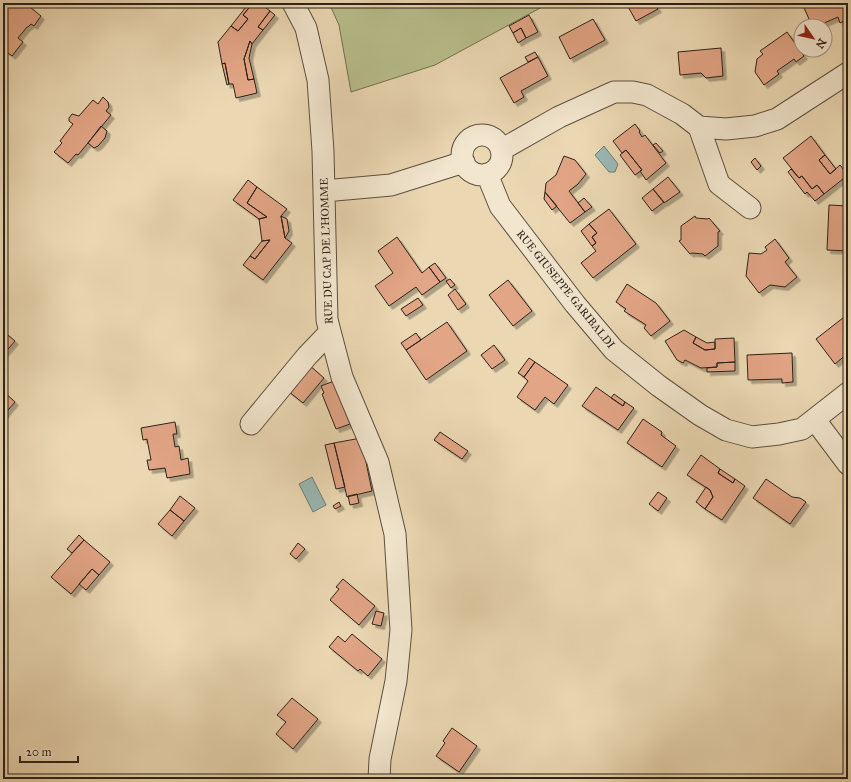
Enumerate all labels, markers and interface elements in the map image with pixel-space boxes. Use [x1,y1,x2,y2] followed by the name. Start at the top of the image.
[793,18,833,58] north arrow
[813,36,829,51] text: N
[317,177,336,324] street label: RUE DU CAP DE L'HOMME
[514,227,618,351] street label: RUE GIUSEPPE GARIBALDI
[20,738,78,764] scale bar
[26,745,52,759] text: 20 m

